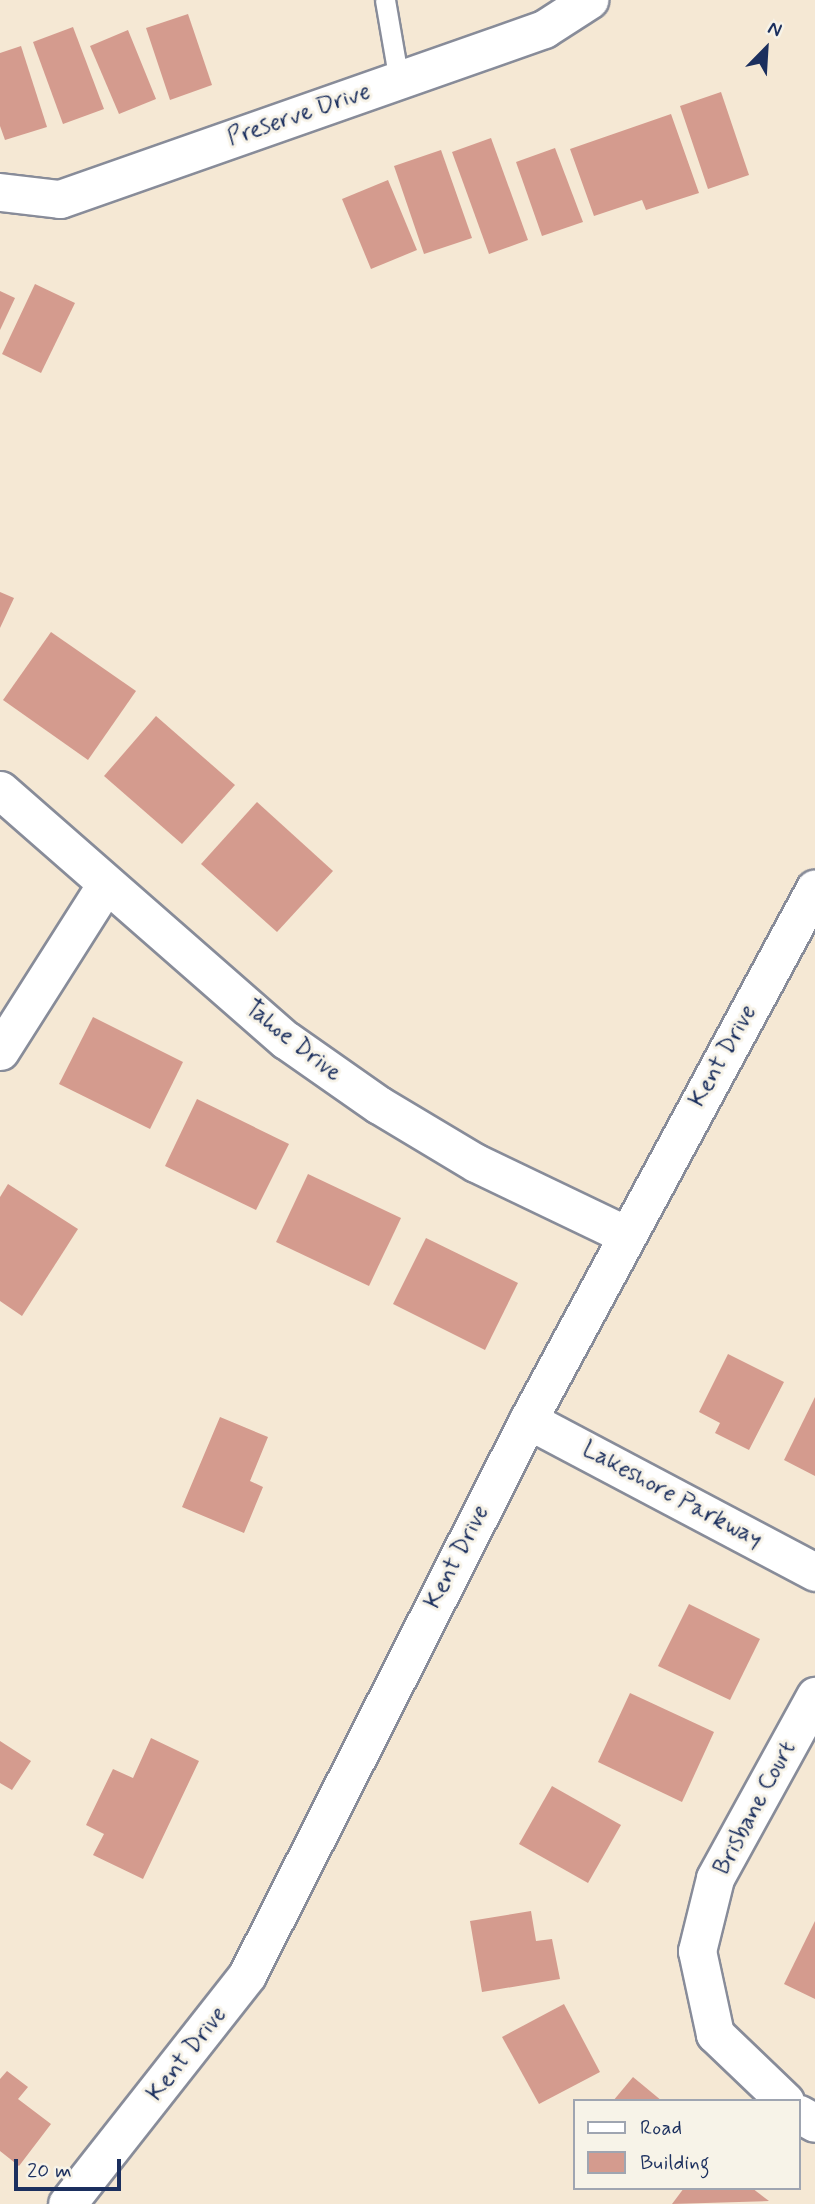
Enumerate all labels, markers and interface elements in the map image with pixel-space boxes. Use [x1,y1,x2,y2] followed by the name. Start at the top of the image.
[731,14,801,84] north arrow
[764,15,786,43] text: N
[225,77,373,153] street label: Preserve Drive
[239,994,347,1088] street label: Tahoe Drive
[683,1000,763,1112] street label: Kent Drive
[578,1436,766,1554] street label: Lakeshore Parkway
[419,1500,495,1614] street label: Kent Drive
[707,1734,803,1882] street label: Brisbane Court
[141,2001,233,2107] street label: Kent Drive
[574,2099,801,2190] legend
[640,2114,682,2142] text: Road
[18,2144,124,2188] scale bar
[640,2149,710,2177] text: Building
[27,2157,72,2185] text: 20 m

